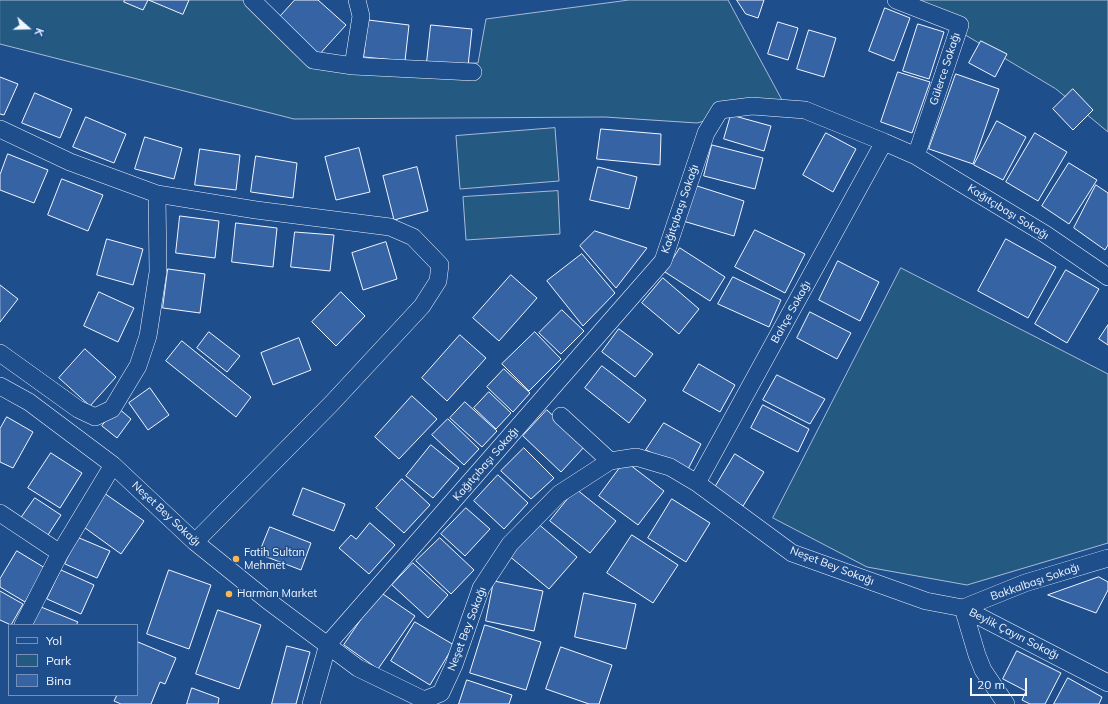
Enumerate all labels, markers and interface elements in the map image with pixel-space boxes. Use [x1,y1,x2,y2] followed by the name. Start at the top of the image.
[8,8,48,48] north arrow
[31,26,47,38] text: K
[927,31,963,107] street label: Gülerce Sokağı
[659,163,701,255] street label: Kağıtçıbaşı Sokağı
[965,182,1051,242] street label: Kağıtçıbaşı Sokağı
[768,278,814,346] street label: Bahçe Sokağı
[450,424,522,504] street label: Kağıtçıbaşı Sokağı
[129,479,203,549] street label: Neşet Bey Sokağı
[788,544,876,588] street label: Neşet Bey Sokağı
[244,546,305,572] place label: Fatih Sultan Mehmet
[231,554,241,564] marker: Fatih Sultan Mehmet
[989,561,1081,603] street label: Bakkalbaşı Sokağı
[445,585,489,673] street label: Neşet Bey Sokağı
[237,587,317,601] place label: Harman Market
[224,589,234,599] marker: Harman Market
[967,606,1061,662] street label: Beylik Çayırı Sokağı
[8,624,138,696] legend
[46,633,62,648] text: Yol
[46,653,71,668] text: Park
[972,670,1029,696] scale bar
[46,673,71,688] text: Bina
[977,677,1005,692] text: 20 m

